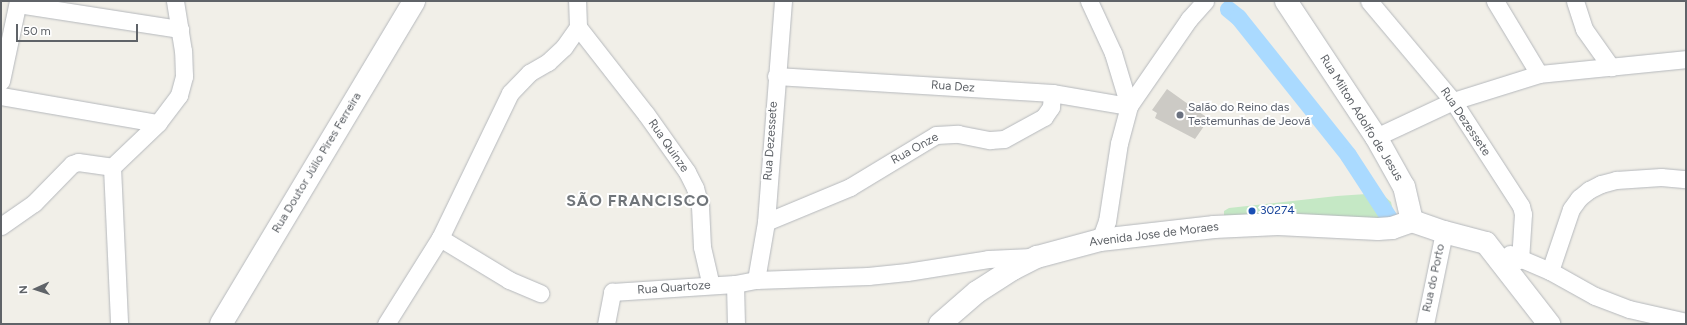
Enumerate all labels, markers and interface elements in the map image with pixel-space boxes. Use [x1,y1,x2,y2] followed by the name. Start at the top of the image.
[18,16,140,42] scale bar
[23,24,51,38] text: 50 m
[1316,52,1406,184] street label: Rua Milton Adolfo de Jesus
[931,78,975,96] street label: Rua Dez
[1437,85,1493,159] street label: Rua Dezessete
[269,90,365,236] street label: Rua Doutor Júlio Pires Ferreira
[761,101,781,181] street label: Rua Dezessete
[1188,101,1310,129] place label: Salão do Reino das Testemunhas de Jeová
[1175,110,1185,120] marker: Salão do Reino das Testemunhas de Jeová
[645,117,691,175] street label: Rua Quinze
[889,130,941,168] street label: Rua Onze
[566,191,710,211] district label: SÃO FRANCISCO
[1260,204,1295,218] place label: 30274
[1247,206,1257,216] marker: 30274
[1088,220,1220,250] street label: Avenida Jose de Moraes
[1420,242,1448,314] street label: Rua do Porto
[16,269,56,309] north arrow
[637,278,711,298] street label: Rua Quartoze
[17,285,30,294] text: N

